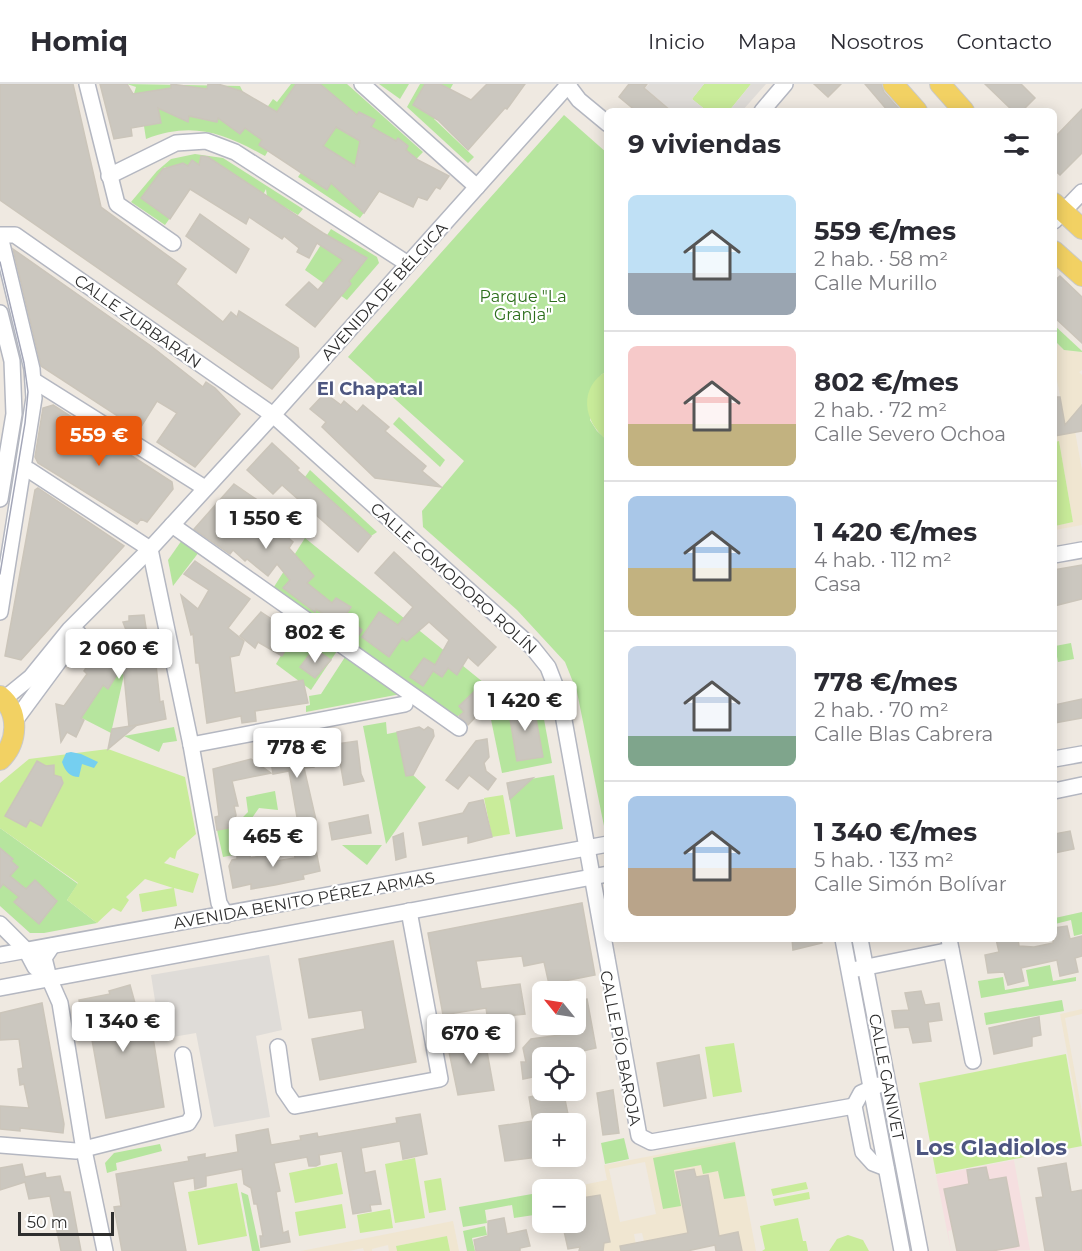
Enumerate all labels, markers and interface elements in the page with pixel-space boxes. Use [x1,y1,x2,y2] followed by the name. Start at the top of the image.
[30,24,128,58] text: Homiq
[648,29,705,54] text: Inicio
[738,29,797,54] text: Mapa
[830,29,923,54] text: Nosotros
[956,29,1052,54] text: Contacto
[628,128,781,160] text: 9 viviendas
[1000,128,1033,161] icon: filters
[814,215,956,247] text: 559 €/mes
[317,218,452,364] street label: AVENIDA DE BÉLGICA
[676,219,748,291] icon: home
[814,247,948,271] text: 2 hab. · 58 m²
[71,270,205,372] street label: CALLE ZURBARÁN
[814,271,937,295] text: Calle Murillo
[479,287,567,324] park label: Parque "La Granja"
[814,366,959,398] text: 802 €/mes
[676,370,748,442] icon: home
[317,378,423,400] district label: El Chapatal
[814,398,947,422] text: 2 hab. · 72 m²
[57,416,141,467] pin: 559 €
[814,422,1006,446] text: Calle Severo Ochoa
[70,423,128,447] text: 559 €
[211,499,321,550] pin: 1 550 €
[367,499,541,658] street label: CALLE COMODORO ROLÍN
[230,506,302,530] text: 1 550 €
[814,516,977,548] text: 1 420 €/mes
[676,520,748,592] icon: home
[814,548,952,572] text: 4 hab. · 112 m²
[814,572,861,596] text: Casa
[273,613,357,664] pin: 802 €
[285,620,345,644] text: 802 €
[64,629,174,680] pin: 2 060 €
[79,636,159,660] text: 2 060 €
[814,666,958,698] text: 778 €/mes
[676,670,748,742] icon: home
[470,681,580,732] pin: 1 420 €
[488,688,562,712] text: 1 420 €
[814,698,949,722] text: 2 hab. · 70 m²
[814,722,993,746] text: Calle Blas Cabrera
[255,728,339,779] pin: 778 €
[267,735,327,759] text: 778 €
[814,816,977,848] text: 1 340 €/mes
[231,817,315,868] pin: 465 €
[676,820,748,892] icon: home
[243,824,303,848] text: 465 €
[814,848,954,872] text: 5 hab. · 133 m²
[172,868,436,933] street label: AVENIDA BENITO PÉREZ ARMAS
[814,872,1007,896] text: Calle Simón Bolívar
[596,969,645,1128] street label: CALLE PÍO BAROJA
[532,981,586,1035] north arrow
[532,981,586,1233] map controls
[68,1002,178,1053] pin: 1 340 €
[86,1009,160,1033] text: 1 340 €
[865,1012,908,1143] street label: CALLE GANIVET
[429,1014,513,1065] pin: 670 €
[441,1021,501,1045] text: 670 €
[532,1047,586,1101] button: locate
[532,1113,586,1167] button: +
[915,1134,1067,1161] district label: Los Gladiolos
[532,1179,586,1233] button: −
[18,1209,114,1236] scale bar
[27,1213,68,1232] text: 50 m

